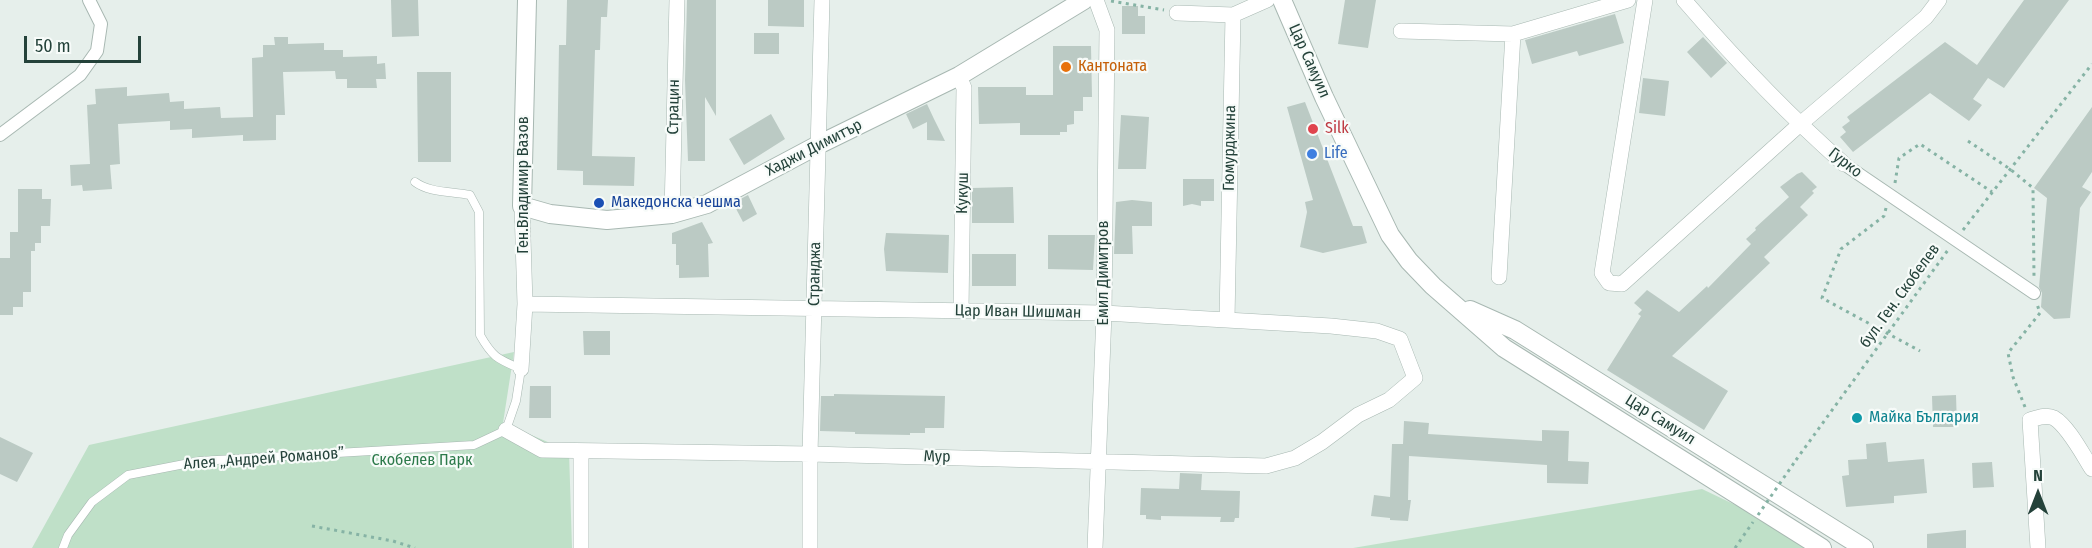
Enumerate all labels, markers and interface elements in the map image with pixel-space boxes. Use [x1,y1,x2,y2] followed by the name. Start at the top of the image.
[1284,21,1334,101] street label: Цар Самуил
[27,24,144,62] scale bar
[35,35,71,57] text: 50 m
[1078,57,1147,77] place label: Кантоната
[1059,60,1073,74] marker: Кантоната
[664,79,684,135] street label: Страцин
[1220,105,1240,191] street label: Гюмурджина
[763,115,865,181] street label: Хаджи Димитър
[514,116,534,254] street label: Ген.Владимир Вазов
[1325,119,1349,139] place label: Silk
[1306,122,1320,136] marker: Silk
[1324,144,1348,164] place label: Life
[1824,144,1866,182] street label: Гурко
[1305,147,1319,161] marker: Life
[953,172,973,214] street label: Кукуш
[611,193,741,213] place label: Македонска чешма
[592,196,606,210] marker: Македонска чешма
[1094,220,1114,326] street label: Емил Димитров
[1856,240,1944,352] street label: бул. Ген. Скобелев
[805,242,825,306] street label: Странджа
[954,301,1082,323] street label: Цар Иван Шишман
[1621,391,1699,449] street label: Цар Самуил
[1869,408,1979,428] place label: Майка България
[1850,411,1864,425] marker: Майка България
[183,444,345,474] street label: Алея „Андрей Романов”
[923,447,951,467] street label: Мур
[371,451,473,471] park label: Скобелев Парк
[2008,464,2068,524] north arrow
[2033,466,2043,485] text: N

